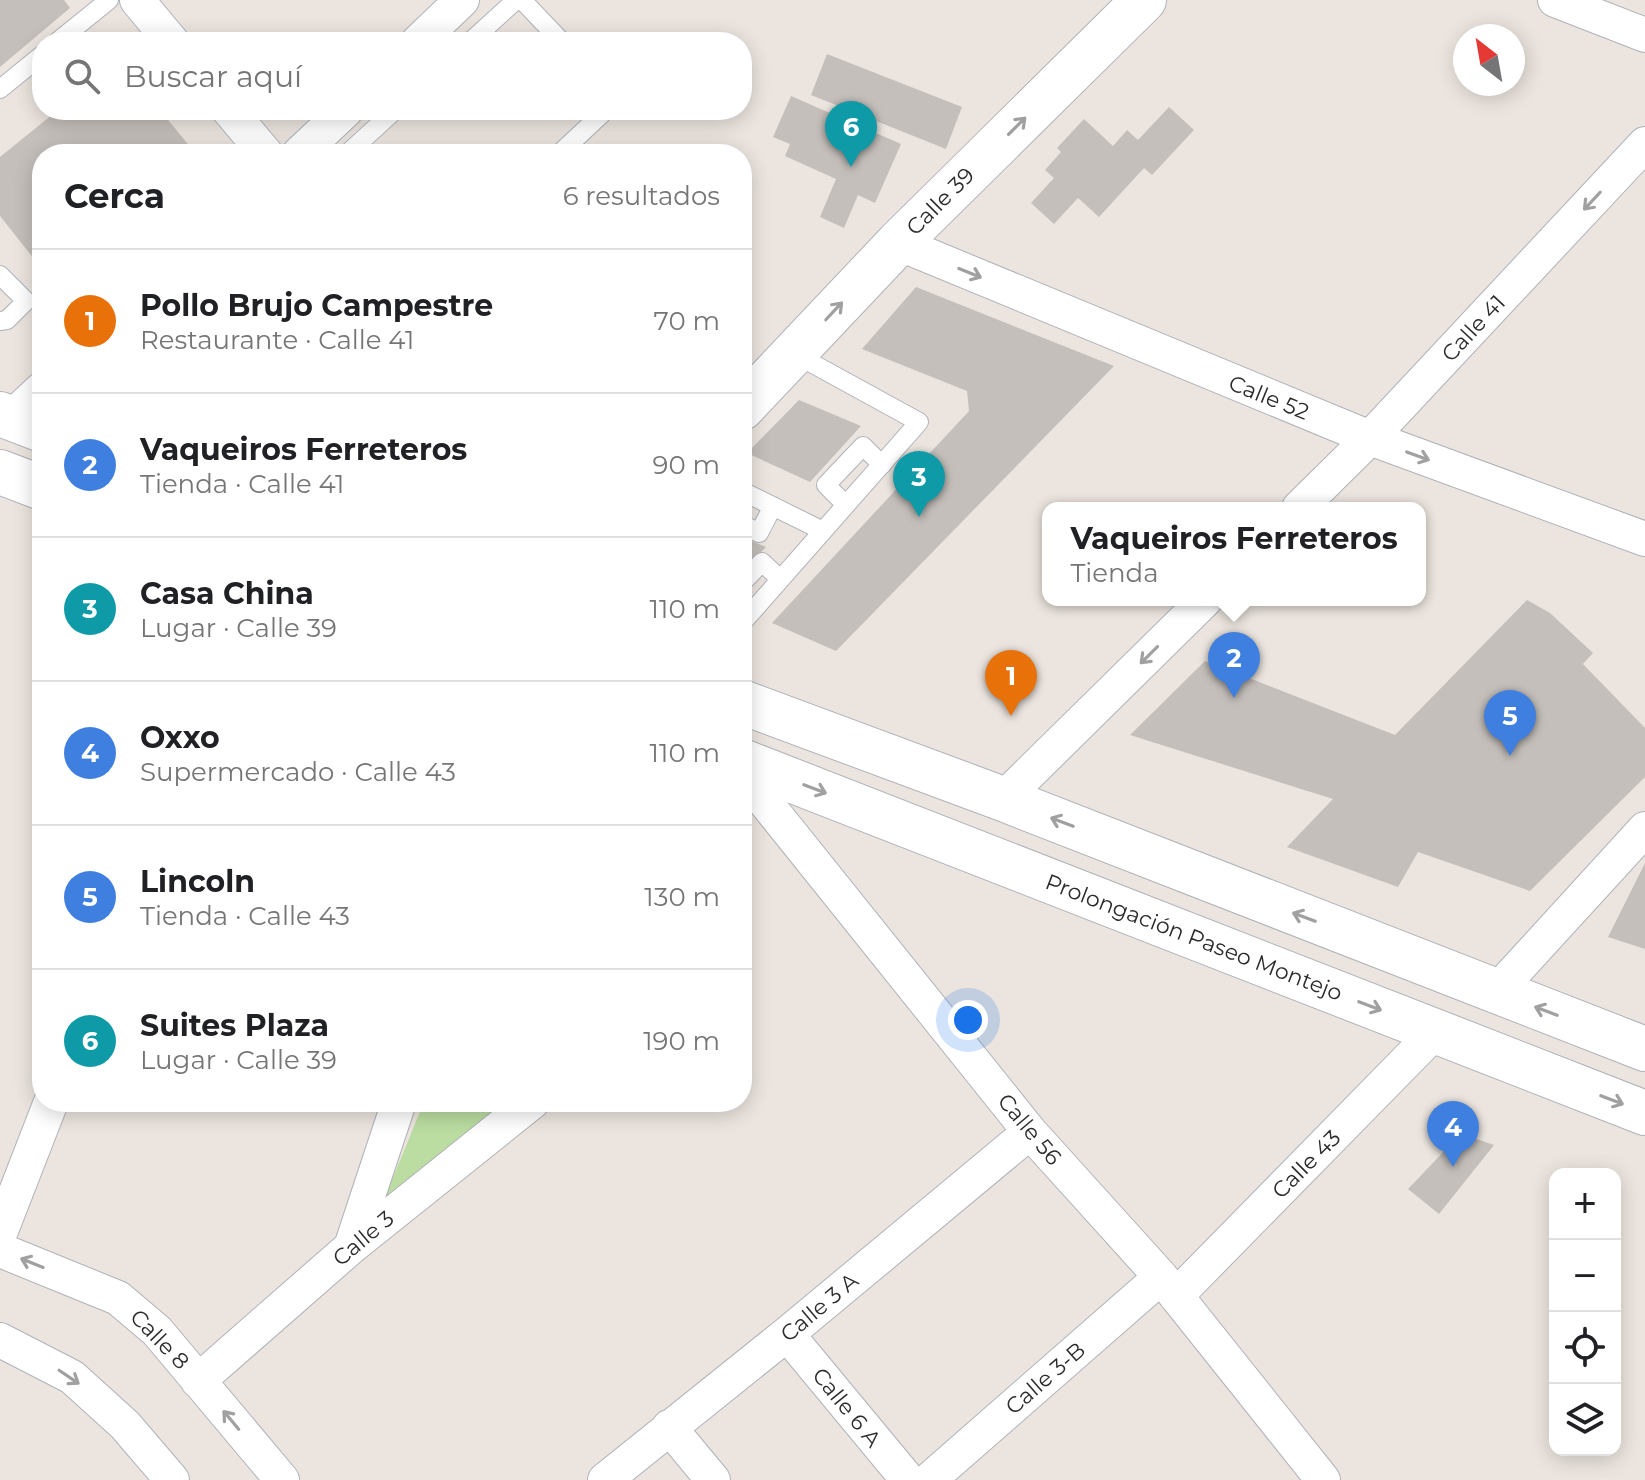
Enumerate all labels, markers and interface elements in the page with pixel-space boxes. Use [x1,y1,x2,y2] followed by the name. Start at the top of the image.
[1453,24,1525,96] north arrow
[32,32,752,120] search box
[60,54,104,98] icon: search
[124,58,302,95] text: Buscar aquí
[825,101,877,167] pin: 6
[1007,116,1027,135] one-way arrow
[901,162,980,241] street label: Calle 39
[64,175,165,217] text: Cerca
[563,180,720,212] text: 6 resultados
[1582,191,1601,211] one-way arrow
[957,267,982,281] one-way arrow
[140,287,493,324] text: Pollo Brujo Campestre
[1436,289,1511,367] street label: Calle 41
[825,301,843,321] one-way arrow
[85,305,95,337] text: 1
[654,305,720,337] text: 70 m
[140,324,414,356] text: Restaurante · Calle 41
[1225,369,1313,426] street label: Calle 52
[140,431,467,468] text: Vaqueiros Ferreteros
[82,449,98,481] text: 2
[653,449,720,481] text: 90 m
[1405,450,1430,464] one-way arrow
[893,451,945,517] pin: 3
[140,468,344,500] text: Tienda · Calle 41
[1042,502,1426,606] popup
[1070,520,1398,557] text: Vaqueiros Ferreteros
[1070,557,1159,589] text: Tienda
[140,575,314,612] text: Casa China
[82,593,98,625] text: 3
[650,593,720,625] text: 110 m
[140,612,337,644] text: Lugar · Calle 39
[1208,632,1260,698] pin: 2
[1139,645,1159,664] one-way arrow
[985,650,1037,716] pin: 1
[1484,690,1536,756] pin: 5
[140,719,220,756] text: Oxxo
[81,737,99,769] text: 4
[650,737,720,769] text: 110 m
[140,756,456,788] text: Supermercado · Calle 43
[802,783,827,798] one-way arrow
[1050,814,1074,828] one-way arrow
[140,863,255,900] text: Lincoln
[1041,868,1346,1007] street label: Prolongación Paseo Montejo
[82,881,98,913] text: 5
[644,881,720,913] text: 130 m
[140,900,350,932] text: Tienda · Calle 43
[1292,909,1317,923] one-way arrow
[948,1000,988,1040] your location
[1357,1000,1382,1014] one-way arrow
[1534,1003,1559,1017] one-way arrow
[140,1007,329,1044] text: Suites Plaza
[82,1025,98,1057] text: 6
[643,1025,720,1057] text: 190 m
[140,1044,337,1076] text: Lugar · Calle 39
[992,1088,1067,1171] street label: Calle 56
[1599,1094,1624,1108] one-way arrow
[1427,1101,1479,1167] pin: 4
[1266,1124,1346,1204] street label: Calle 43
[1549,1168,1621,1456] map controls
[1549,1168,1621,1240] button: +
[327,1205,399,1272] street label: Calle 3
[1549,1240,1621,1312] button: −
[20,1255,45,1269] one-way arrow
[775,1267,864,1348] street label: Calle 3 A
[124,1304,195,1375] street label: Calle 8
[1549,1312,1621,1384] button: locate
[1000,1336,1091,1420] street label: Calle 3-B
[806,1362,887,1453] street label: Calle 6 A
[57,1368,79,1385] one-way arrow
[1549,1384,1621,1456] button: layers
[222,1411,240,1431] one-way arrow

